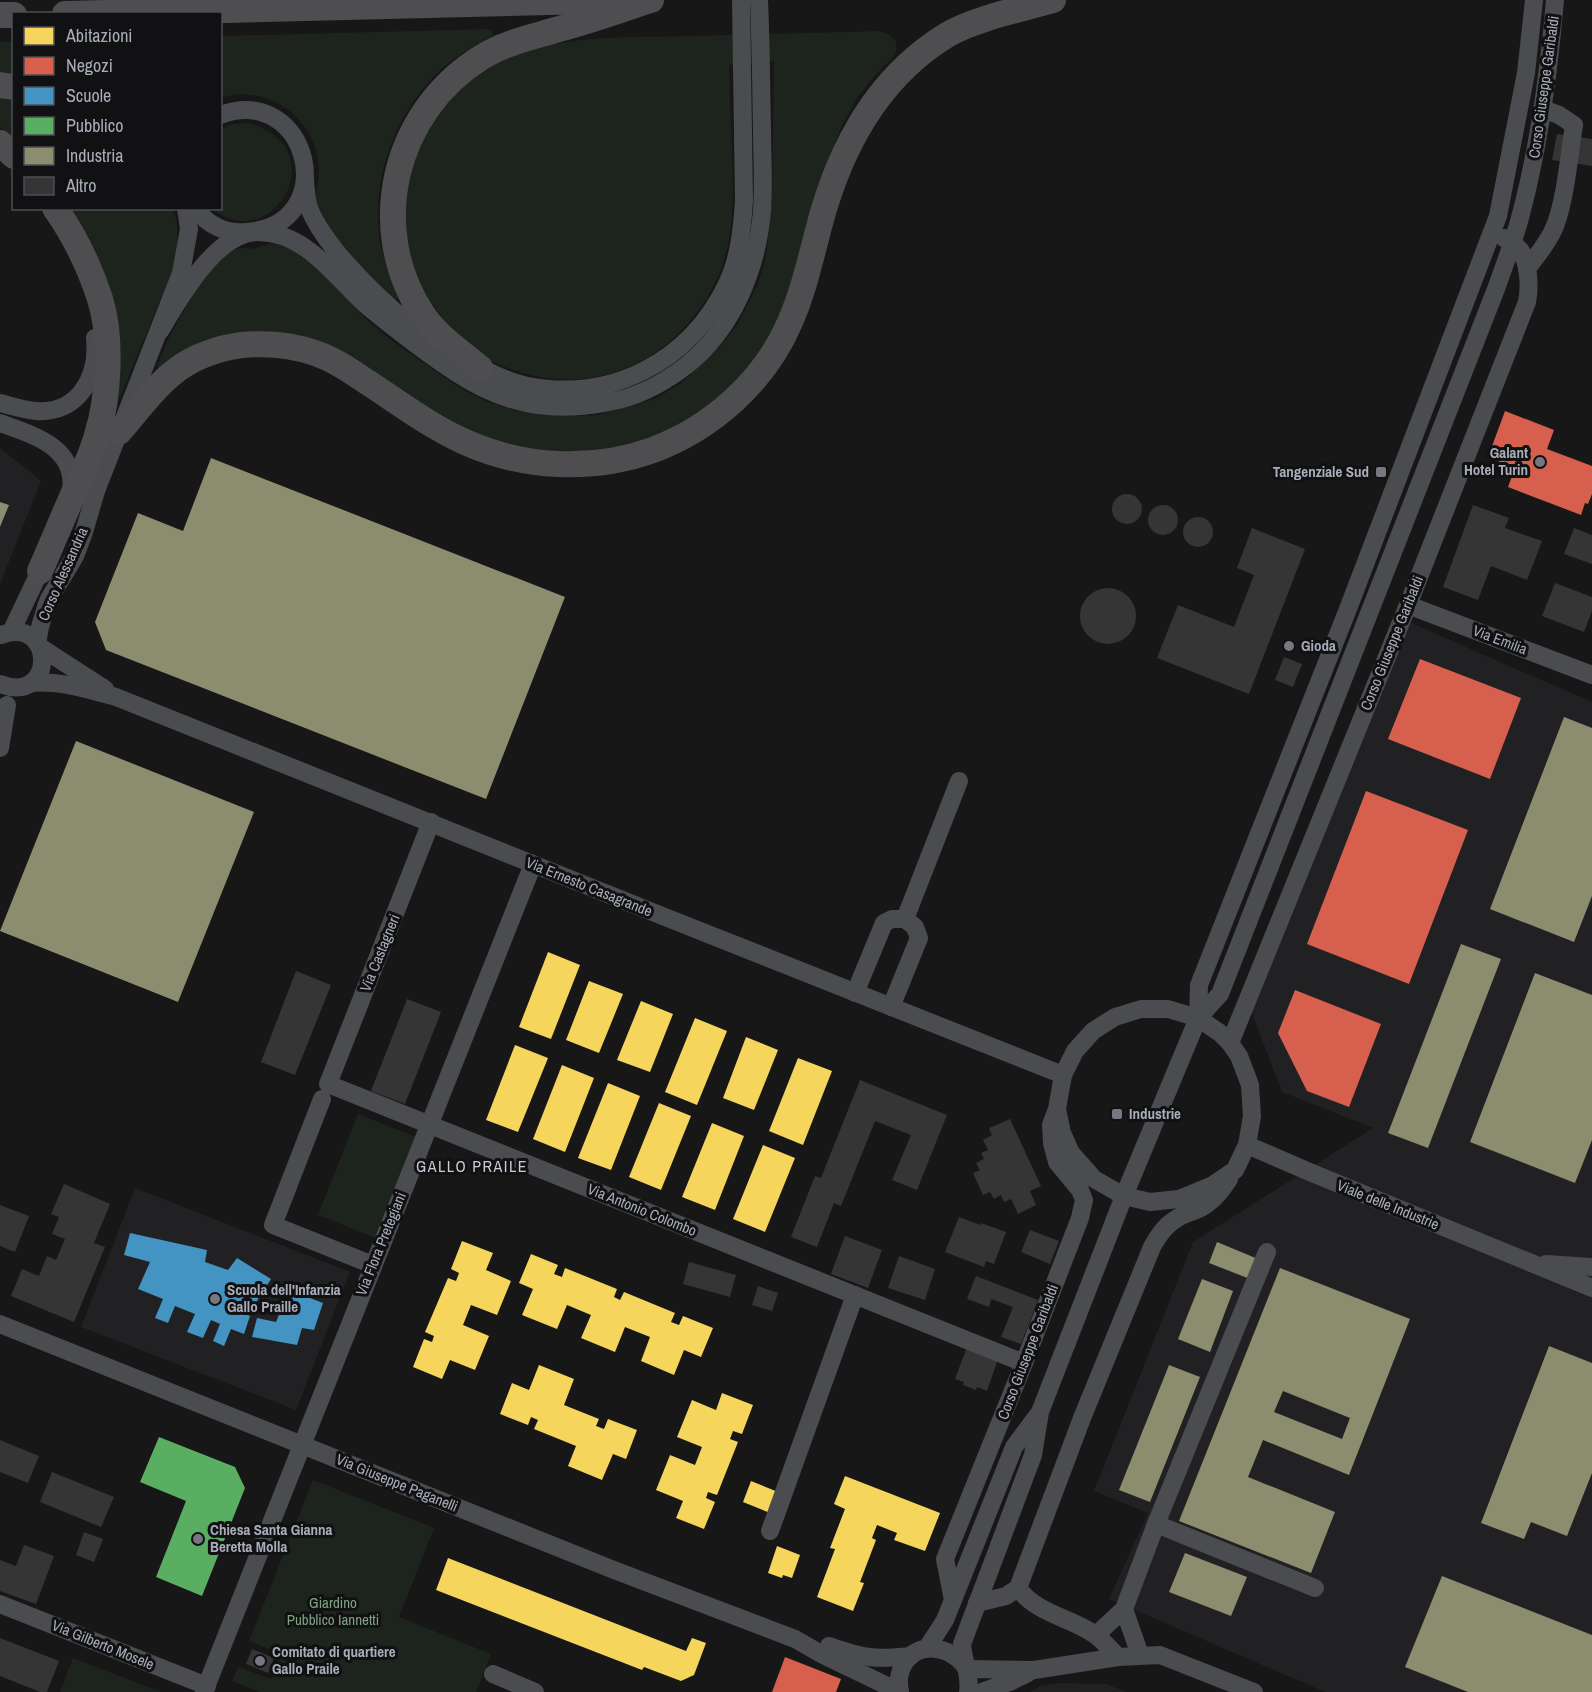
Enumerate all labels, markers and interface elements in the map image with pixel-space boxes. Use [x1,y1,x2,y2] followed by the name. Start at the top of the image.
[12,12,222,210] legend
[1523,14,1564,159] street label: Corso Giuseppe Garibaldi
[65,23,132,48] text: Abitazioni
[66,53,113,78] text: Negozi
[66,83,111,108] text: Scuole
[66,113,123,138] text: Pubblico
[66,143,123,168] text: Industria
[65,173,96,198] text: Altro
[1464,442,1528,480] place label: Galant Hotel Turin
[1533,455,1547,469] marker: Galant Hotel Turin
[1273,461,1369,482] place label: Tangenziale Sud
[1374,465,1388,479] marker: Tangenziale Sud
[33,523,93,624] street label: Corso Alessandria
[1355,572,1428,713] street label: Corso Giuseppe Garibaldi
[1470,620,1530,660] street label: Via Emilia
[1301,635,1336,656] place label: Gioda
[1282,639,1296,653] marker: Gioda
[523,852,656,922] street label: Via Ernesto Casagrande
[354,911,405,995] street label: Via Castagneri
[1129,1103,1181,1124] place label: Industrie
[1110,1107,1124,1121] marker: Industrie
[416,1155,528,1177] district label: GALLO PRAILE
[1334,1174,1443,1235] street label: Viale delle Industrie
[584,1178,700,1241] street label: Via Antonio Colombo
[350,1189,411,1299] street label: Via Flora Pretegiani
[227,1279,341,1317] place label: Scuola dell'Infanzia Gallo Praille
[992,1281,1063,1423] street label: Corso Giuseppe Garibaldi
[208,1292,222,1306] marker: Scuola dell'Infanzia Gallo Praille
[333,1449,461,1517] street label: Via Giuseppe Paganelli
[210,1519,333,1557] place label: Chiesa Santa Gianna Beretta Molla
[191,1532,205,1546] marker: Chiesa Santa Gianna Beretta Molla
[287,1592,379,1630] park label: Giardino Pubblico Iannetti
[49,1614,158,1675] street label: Via Gilberto Mosele
[272,1641,396,1679] place label: Comitato di quartiere Gallo Praile
[253,1654,267,1668] marker: Comitato di quartiere Gallo Praile

